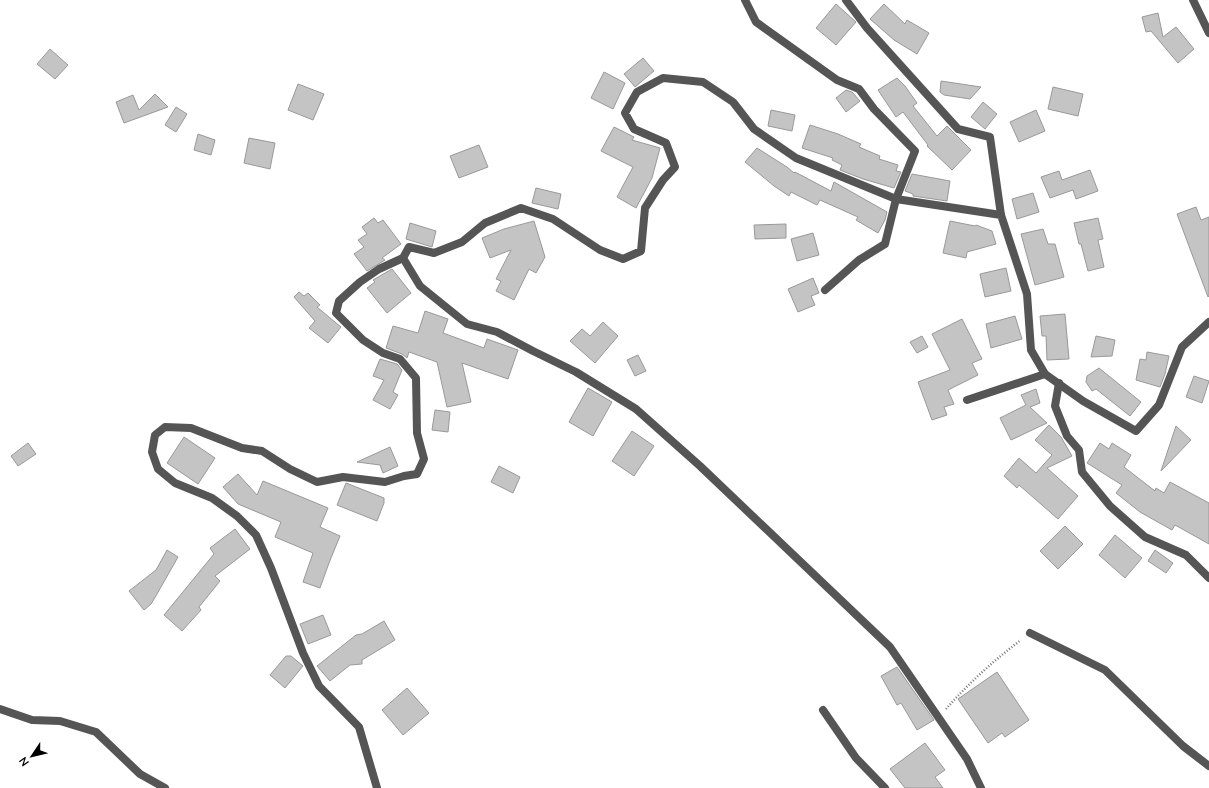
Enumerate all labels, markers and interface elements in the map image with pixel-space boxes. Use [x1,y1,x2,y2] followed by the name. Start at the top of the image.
[12,736,52,776] north arrow
[16,754,33,769] text: N

